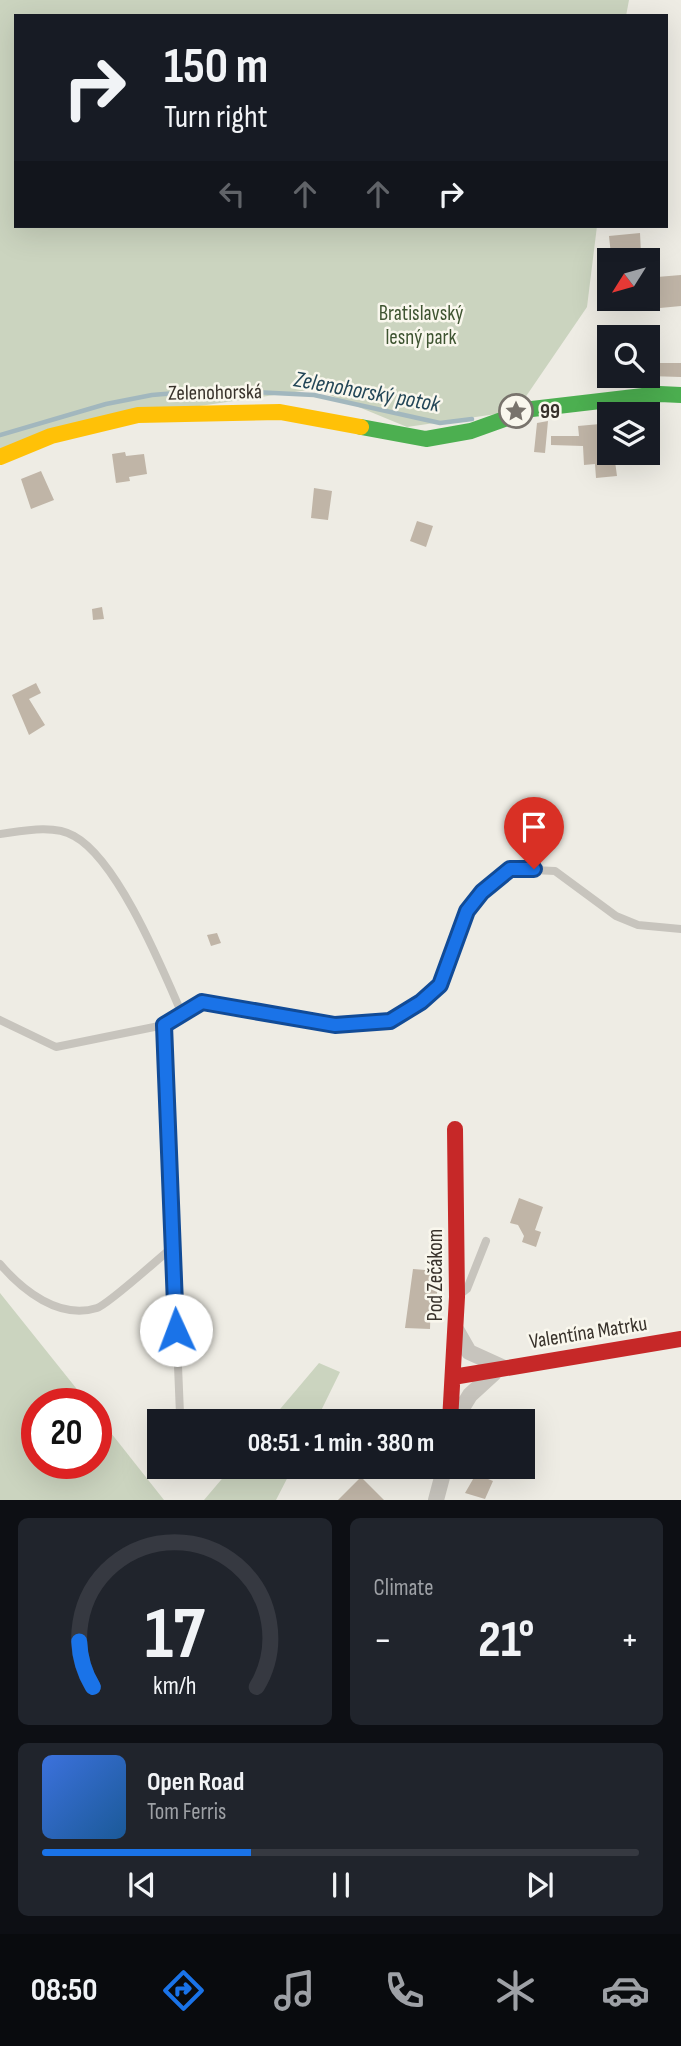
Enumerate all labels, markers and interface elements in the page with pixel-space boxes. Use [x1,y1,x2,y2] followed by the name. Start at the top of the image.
[164,38,268,97] text: 150 m
[49,42,140,133] icon: right
[164,98,268,137] text: Turn right
[213,175,251,213] icon: left
[286,175,324,213] icon: ahead
[359,175,397,213] icon: ahead
[432,175,470,213] icon: right
[597,248,660,312] north arrow
[597,248,660,465] map controls
[379,301,463,350] park label: Bratislavský lesný park
[597,325,660,388] button: search
[291,365,443,419] water label: Zelenohorský potok
[168,379,262,406] street label: Zelenohorská
[497,392,535,430] place icon: 99
[540,399,560,424] place label: 99
[597,402,660,465] button: layers
[504,797,564,869] pin
[515,808,553,846] icon: arrive
[423,1229,448,1321] street label: Pod Zečákom
[139,1293,213,1367] position arrow
[527,1311,649,1354] street label: Valentína Matrku
[21,1388,112,1479] speed limit sign: 20
[248,1428,434,1459] text: 08:51 · 1 min · 380 m
[374,1574,433,1602] text: Climate
[145,1592,205,1680] text: 17
[478,1609,534,1672] text: 21°
[374,1618,392,1663] text: −
[620,1618,639,1663] text: +
[153,1671,196,1702] text: km/h
[147,1767,244,1798] text: Open Road
[147,1798,226,1826] text: Tom Ferris
[123,1866,161,1904] icon: previous
[322,1866,360,1904] icon: pause
[521,1866,559,1904] icon: next
[159,1966,208,2015] icon: directions
[270,1966,319,2015] icon: music
[380,1966,429,2015] icon: phone
[491,1966,540,2015] icon: climate
[601,1966,650,2015] icon: car
[31,1971,98,2010] text: 08:50

